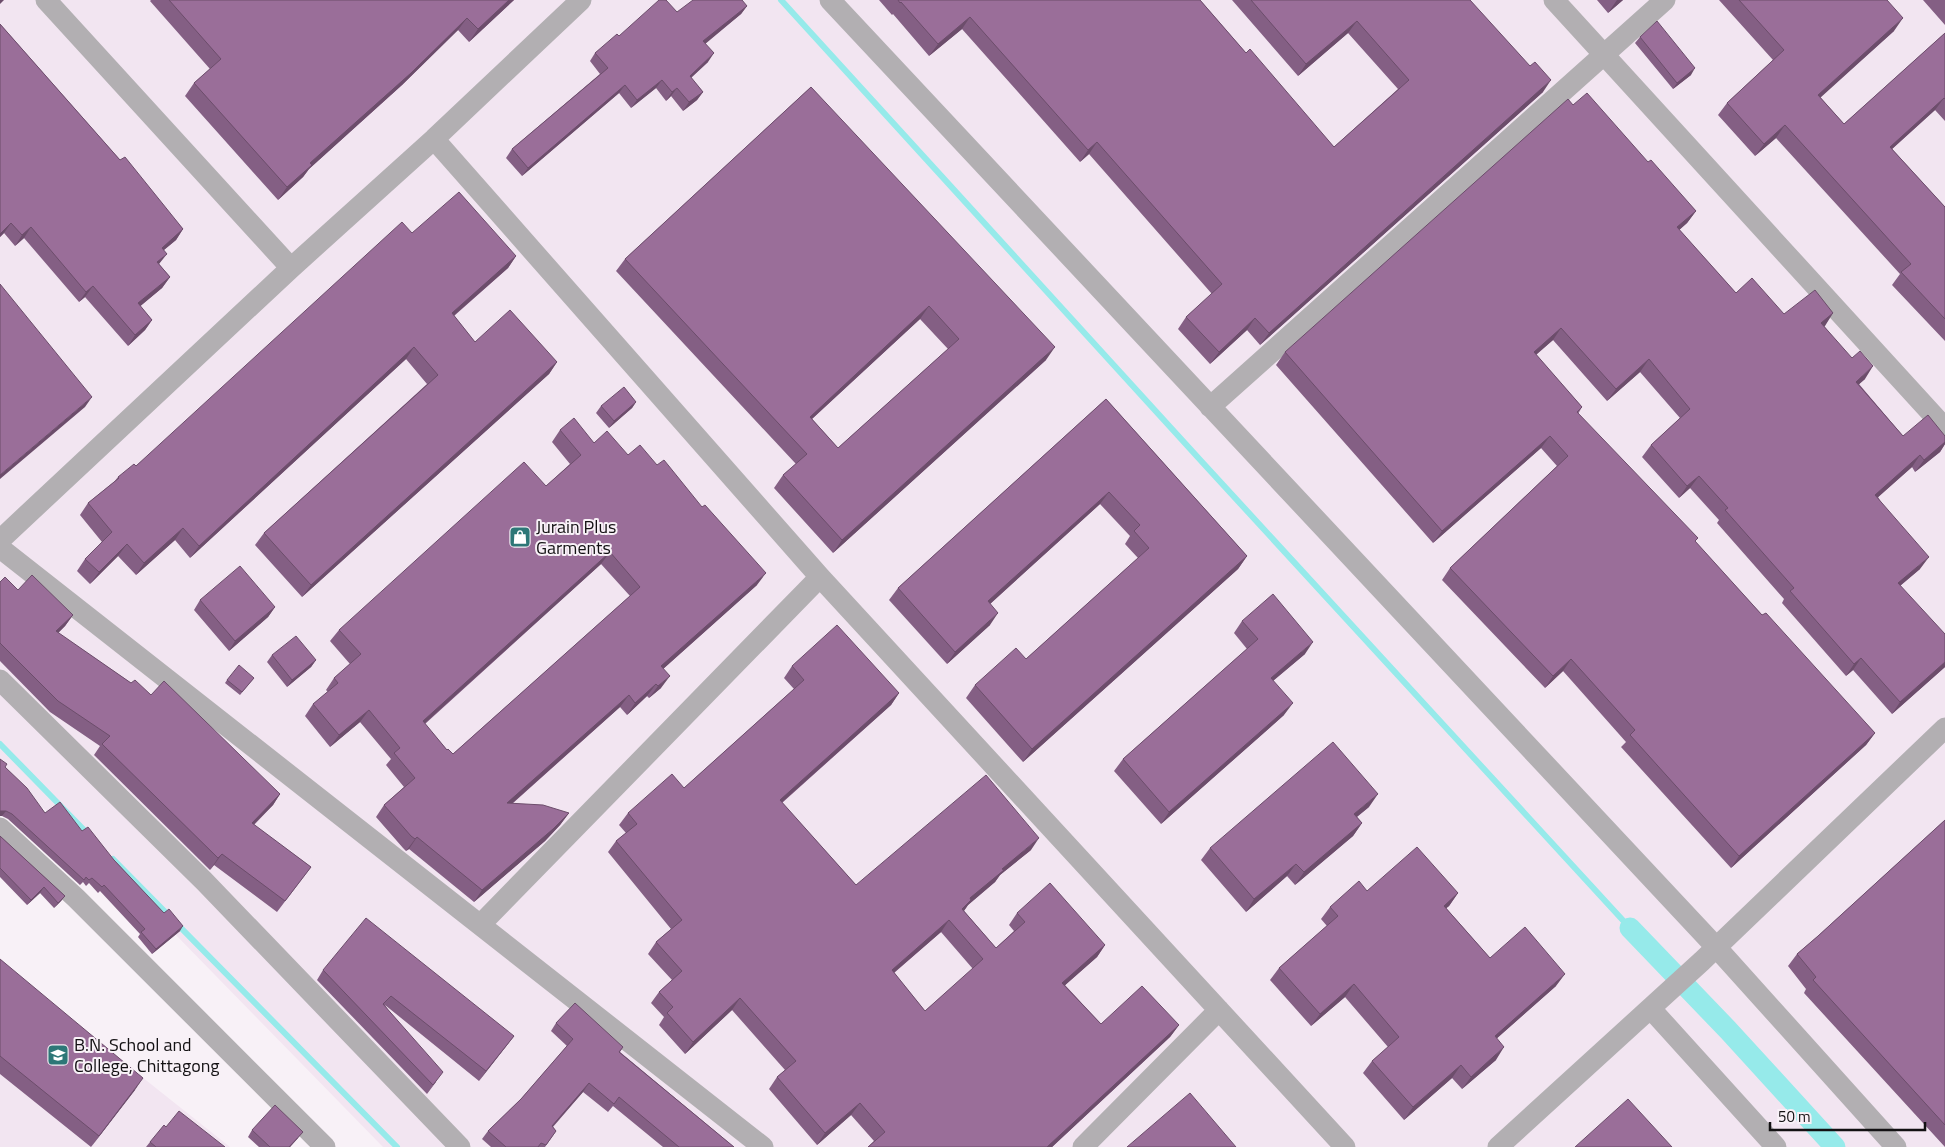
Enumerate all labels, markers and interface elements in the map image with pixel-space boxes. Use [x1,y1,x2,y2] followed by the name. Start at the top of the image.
[536,513,616,561] place label: Jurain Plus Garments
[508,525,532,549] shop icon: Jurain Plus Garments
[74,1031,220,1079] place label: B.N. School and College, Chittagong
[46,1043,70,1067] school or university icon: B.N. School and College, Chittagong
[1770,1100,1925,1132] scale bar
[1778,1105,1811,1128] text: 50 m

